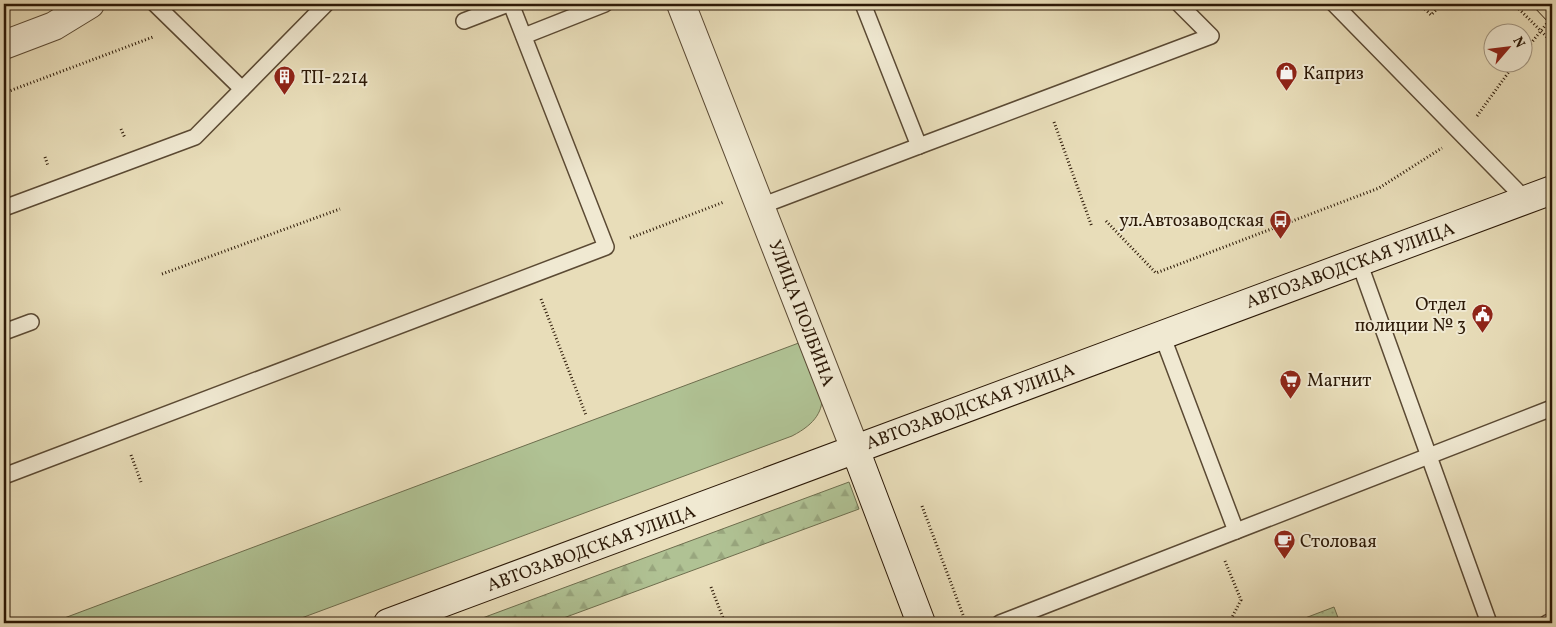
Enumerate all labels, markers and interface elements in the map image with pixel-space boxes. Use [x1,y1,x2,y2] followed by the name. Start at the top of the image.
[1484,22,1534,72] north arrow
[1507,34,1529,52] text: N
[1275,61,1299,92] shop icon: Каприз
[1303,62,1364,87] place label: Каприз
[273,65,297,96] building icon: ТП-2214
[301,66,368,91] place label: ТП-2214
[1268,208,1292,239] bus stop icon: ул.Автозаводская
[1119,209,1264,234] place label: ул.Автозаводская
[1243,217,1459,316] street label: АВТОЗАВОДСКАЯ УЛИЦА
[761,237,840,391] street label: УЛИЦА ПОЛБИНА
[1355,293,1466,339] place label: Отдел полиции № 3
[1470,302,1494,333] public building icon: Отдел полиции № 3
[863,358,1079,457] street label: АВТОЗАВОДСКАЯ УЛИЦА
[1279,368,1303,399] supermarket icon: Магнит
[1307,369,1371,394] place label: Магнит
[484,500,700,599] street label: АВТОЗАВОДСКАЯ УЛИЦА
[1272,529,1296,560] cafe icon: Столовая
[1300,530,1377,555] place label: Столовая

